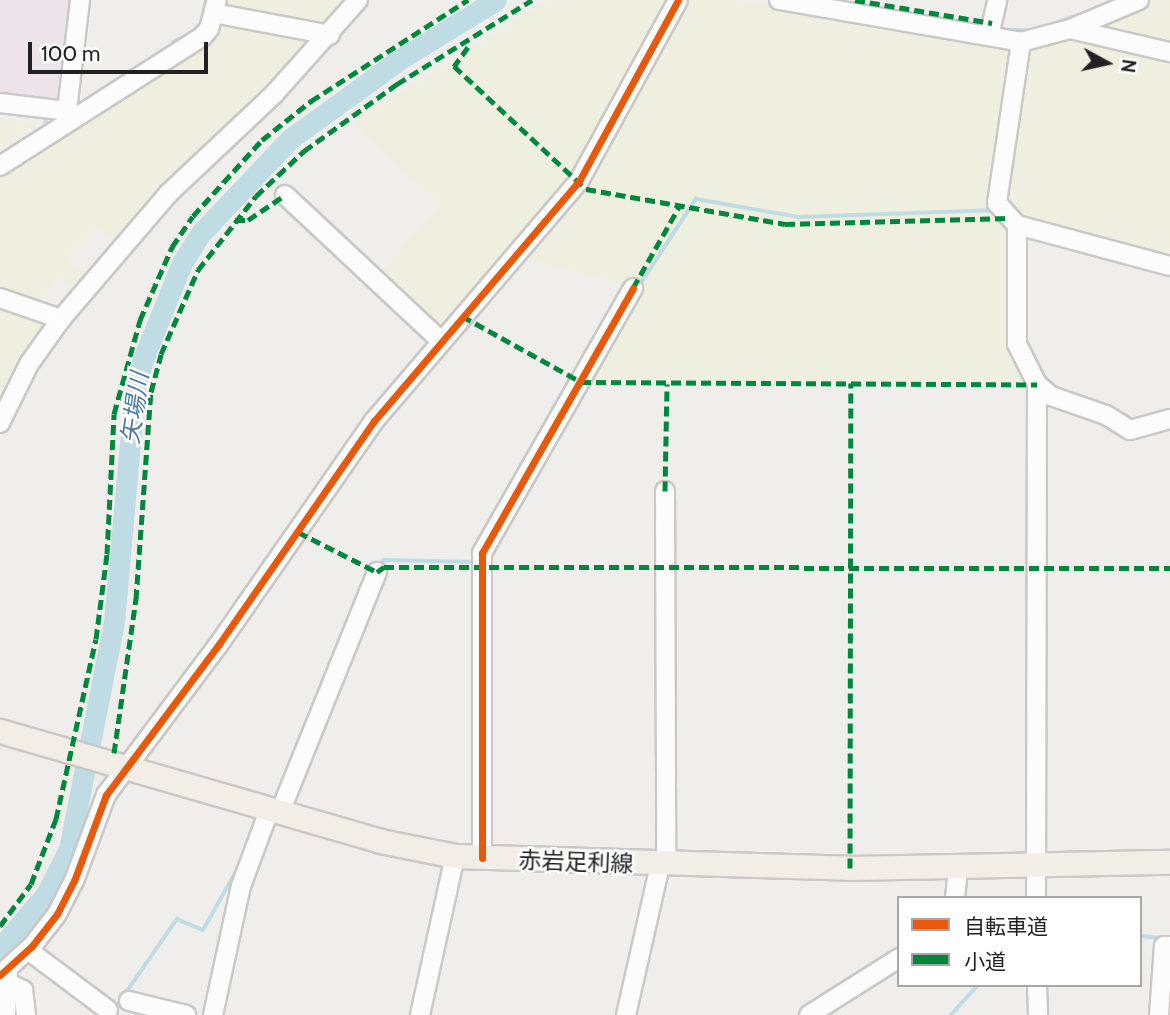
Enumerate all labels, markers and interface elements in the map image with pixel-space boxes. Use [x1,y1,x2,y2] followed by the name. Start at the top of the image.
[32,28,212,72] scale bar
[1072,28,1142,98] north arrow
[41,41,100,66] text: 100 m
[1116,58,1141,74] text: N
[116,370,154,446] water label: 矢場川
[518,846,634,878] street label: 赤岩足利線
[897,896,1142,987] legend
[964,914,1048,939] text: 自転車道
[964,949,1006,974] text: 小道

